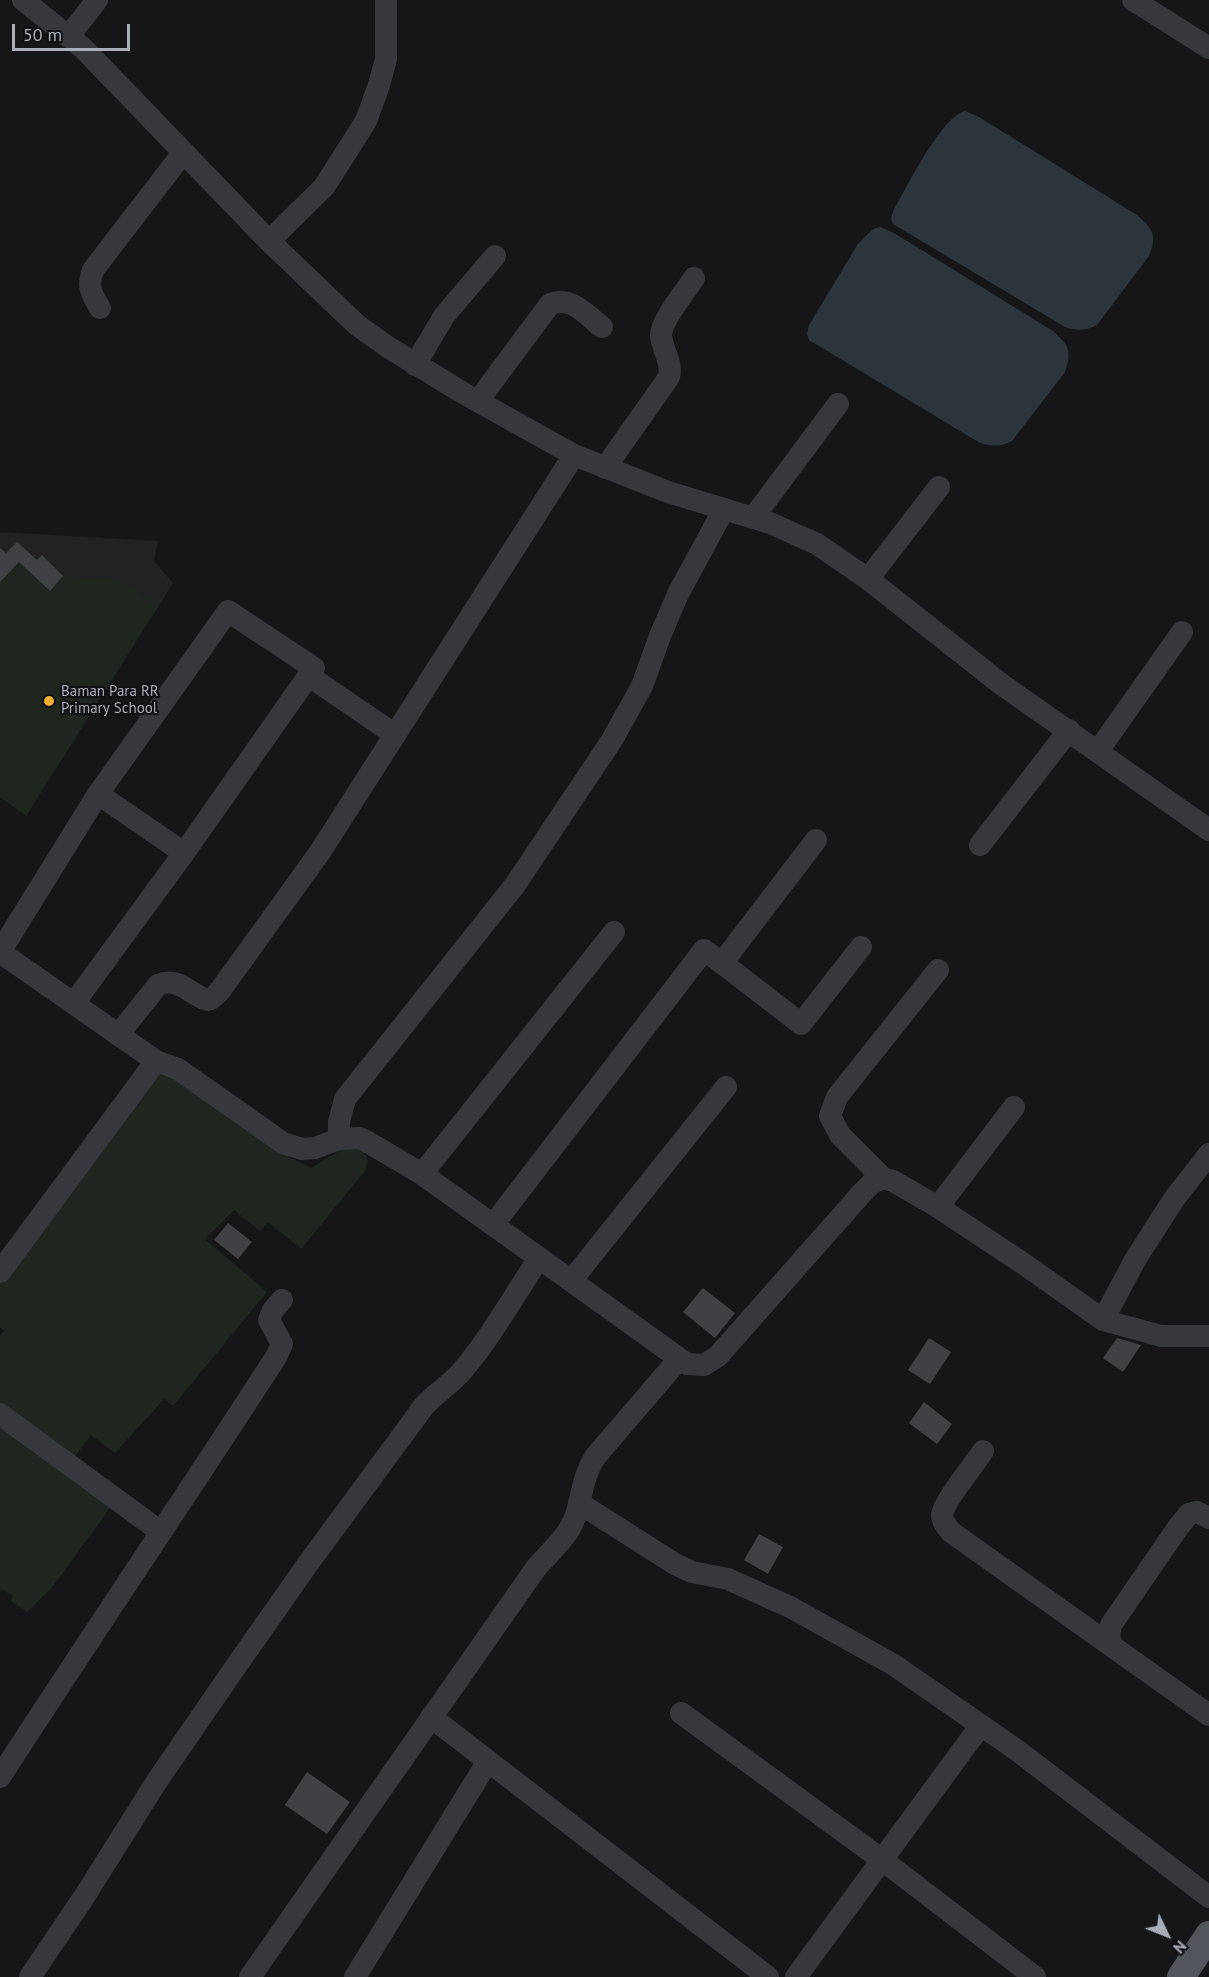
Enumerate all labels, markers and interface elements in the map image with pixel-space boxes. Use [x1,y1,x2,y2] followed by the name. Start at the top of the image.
[15,12,134,50] scale bar
[23,23,62,46] text: 50 m
[61,683,159,718] place label: Baman Para RR Primary School
[42,694,56,708] marker: Baman Para RR Primary School
[1137,1905,1197,1965] north arrow
[1169,1937,1191,1958] text: N

